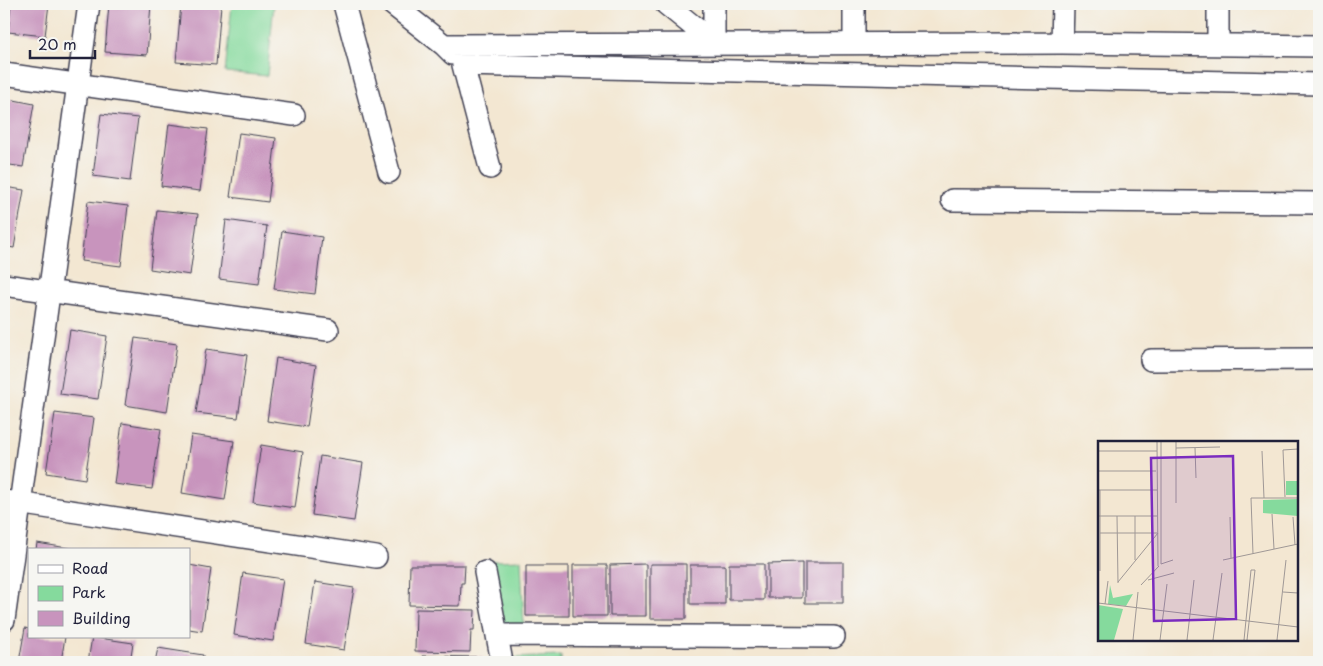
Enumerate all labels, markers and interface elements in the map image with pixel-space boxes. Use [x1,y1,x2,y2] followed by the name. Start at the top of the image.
[30,28,95,60] scale bar
[38,32,77,55] text: 20 m
[1098,441,1298,641] inset map
[28,548,190,638] legend
[72,556,108,579] text: Road
[72,580,106,603] text: Park
[72,606,131,629] text: Building

